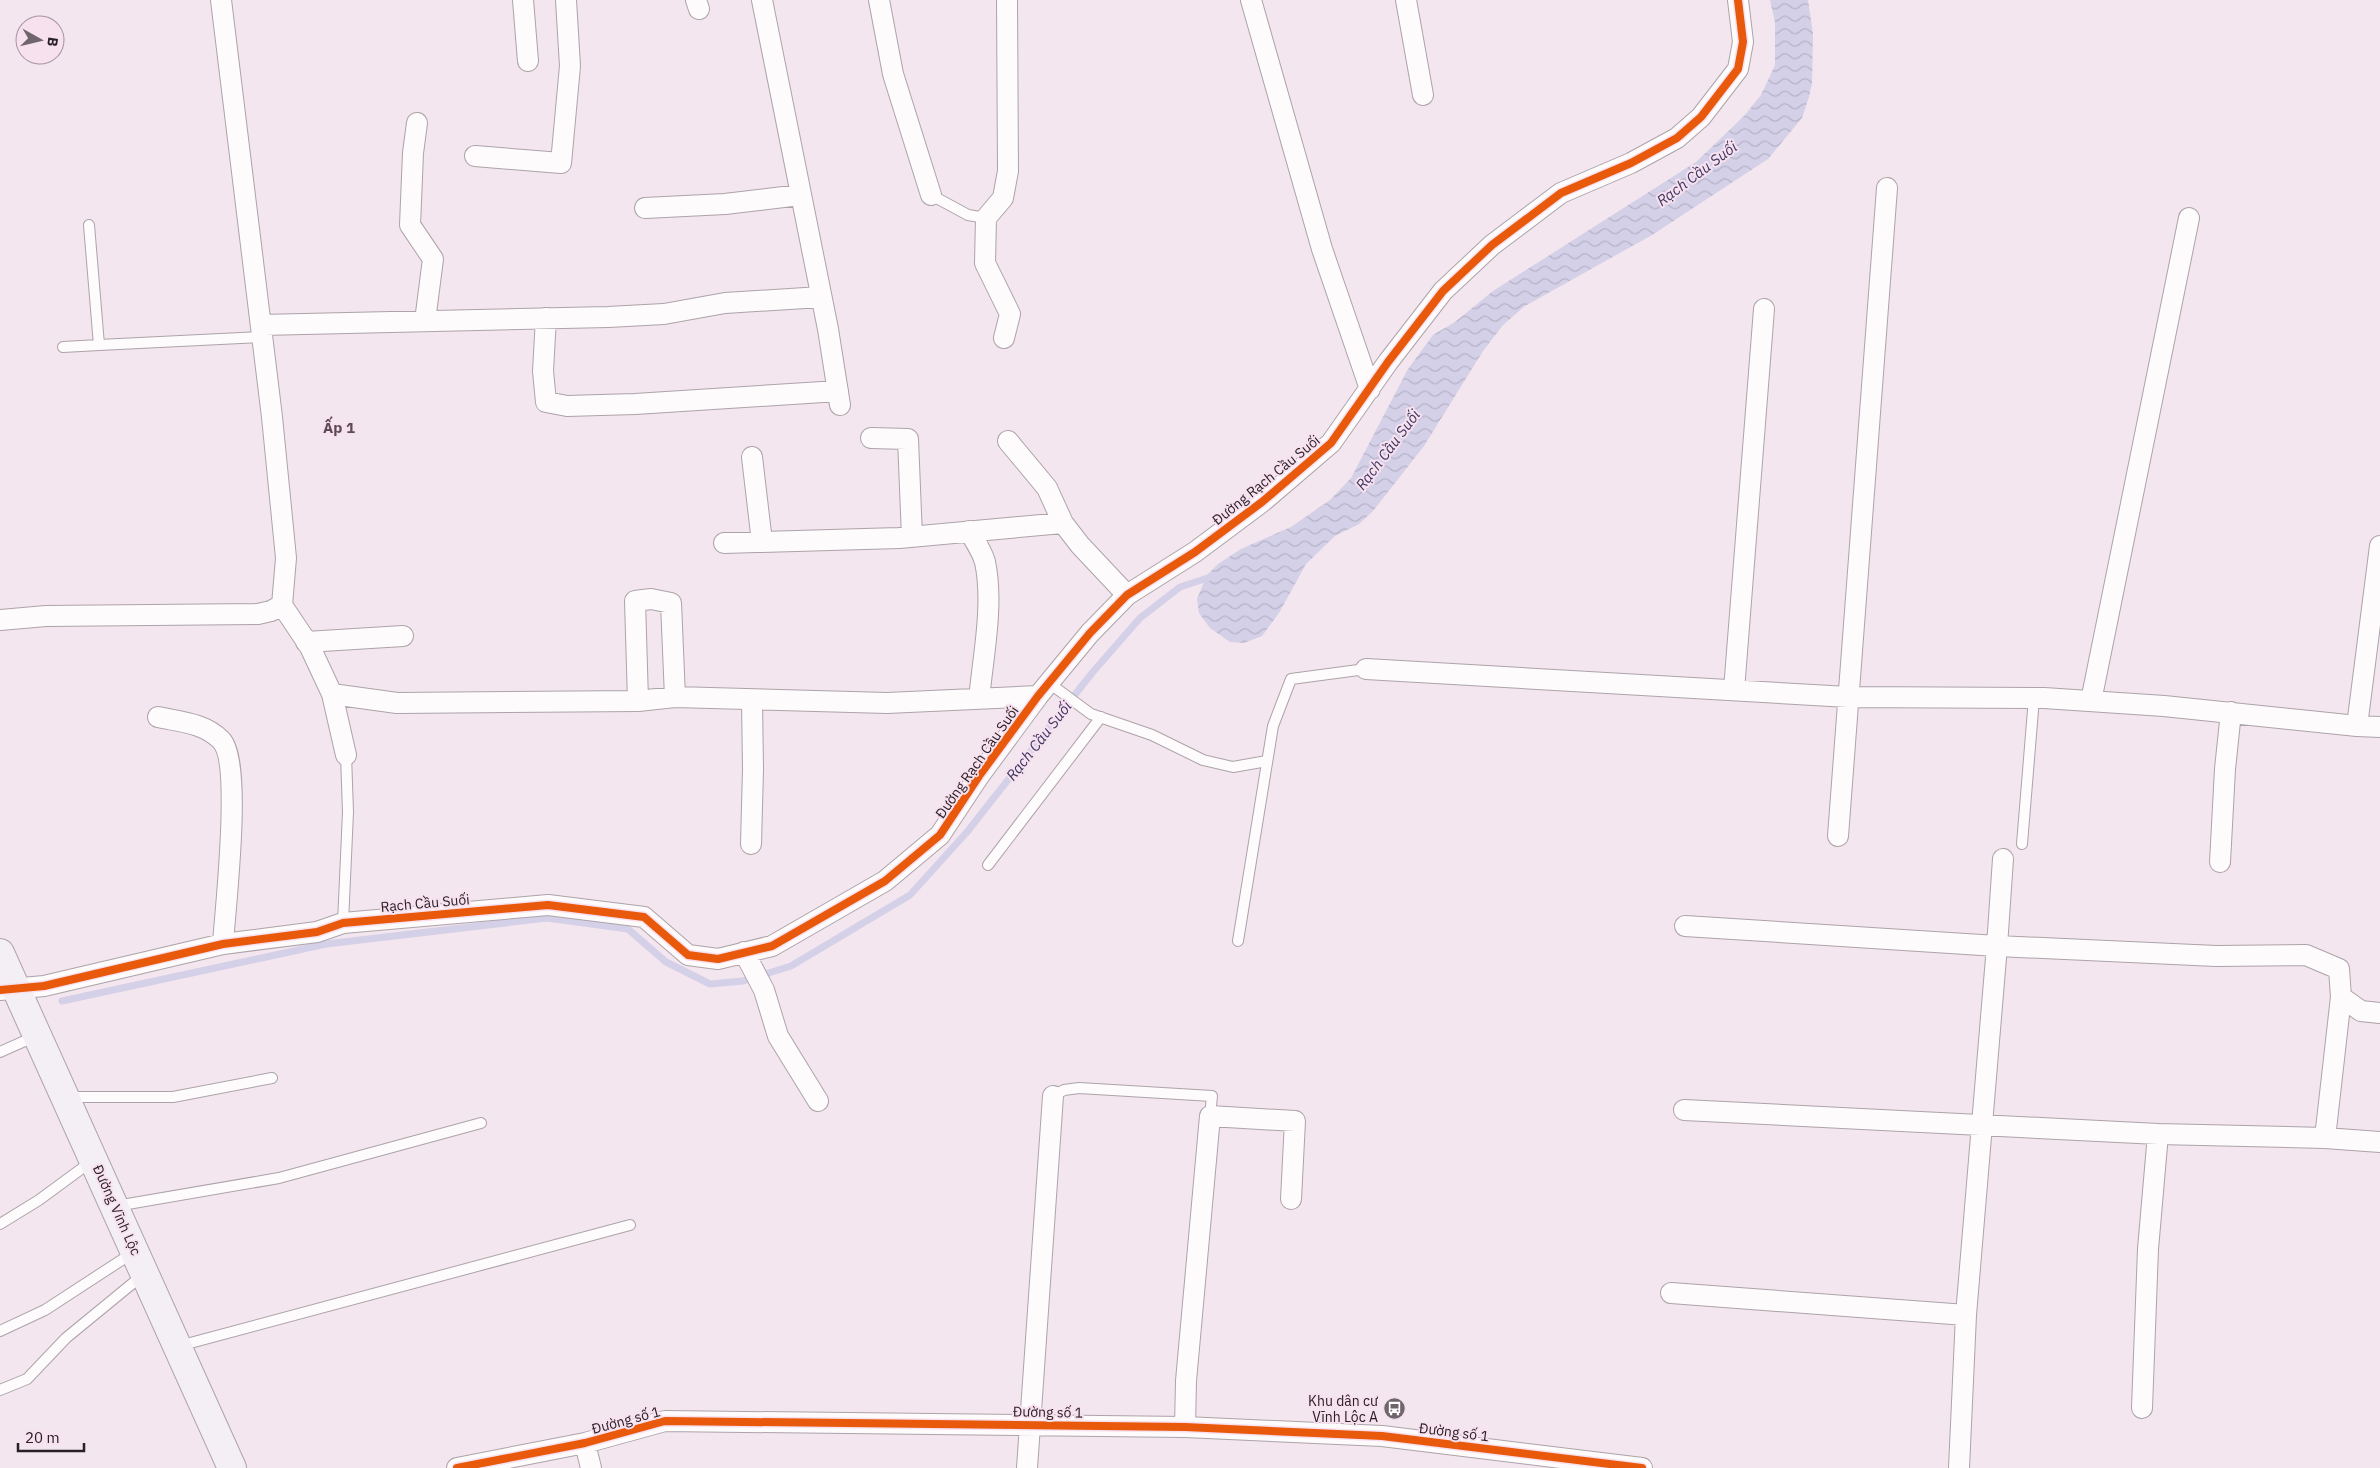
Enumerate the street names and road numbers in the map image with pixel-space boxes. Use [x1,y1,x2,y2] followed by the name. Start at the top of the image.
[1209,431,1323,529] street label: Đường Rạch Cầu Suối
[931,702,1023,822] street label: Đường Rạch Cầu Suối
[380,890,470,916] street label: Rạch Cầu Suối
[89,1162,145,1258] street label: Đường Vĩnh Lộc
[590,1402,662,1438] street label: Đường số 1
[1013,1402,1083,1422] street label: Đường số 1
[1418,1419,1490,1445] street label: Đường số 1

